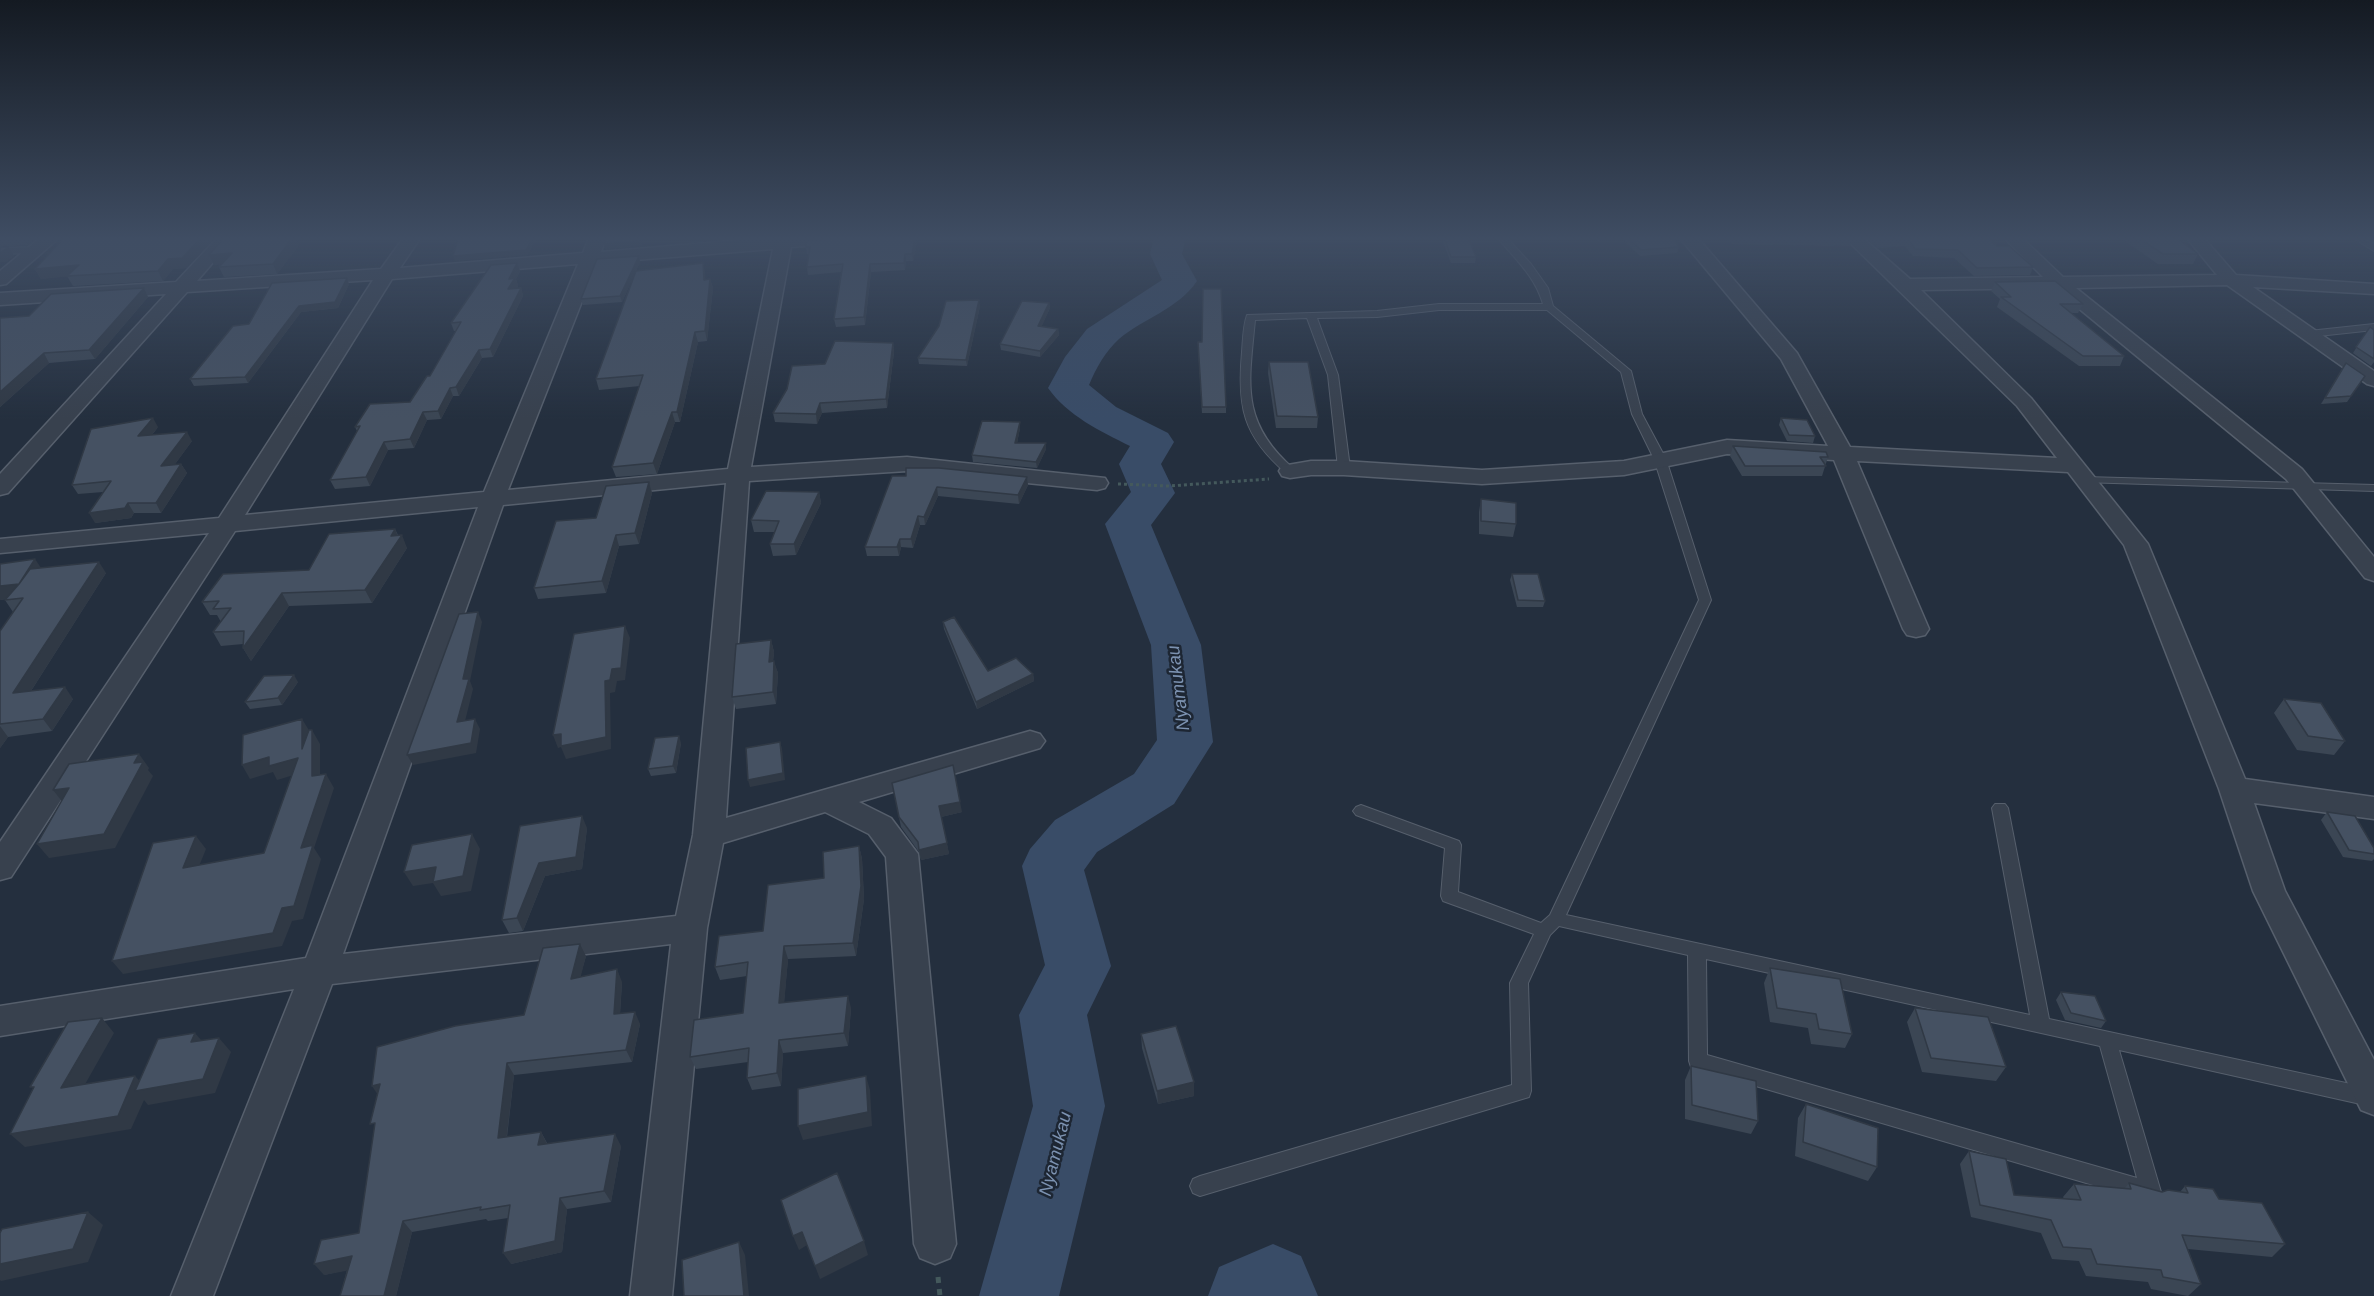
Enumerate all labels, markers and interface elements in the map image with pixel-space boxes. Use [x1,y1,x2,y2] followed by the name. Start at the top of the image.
[1163,644,1195,732] water label: Nyamukau
[1035,1110,1077,1198] water label: Nyamukau

